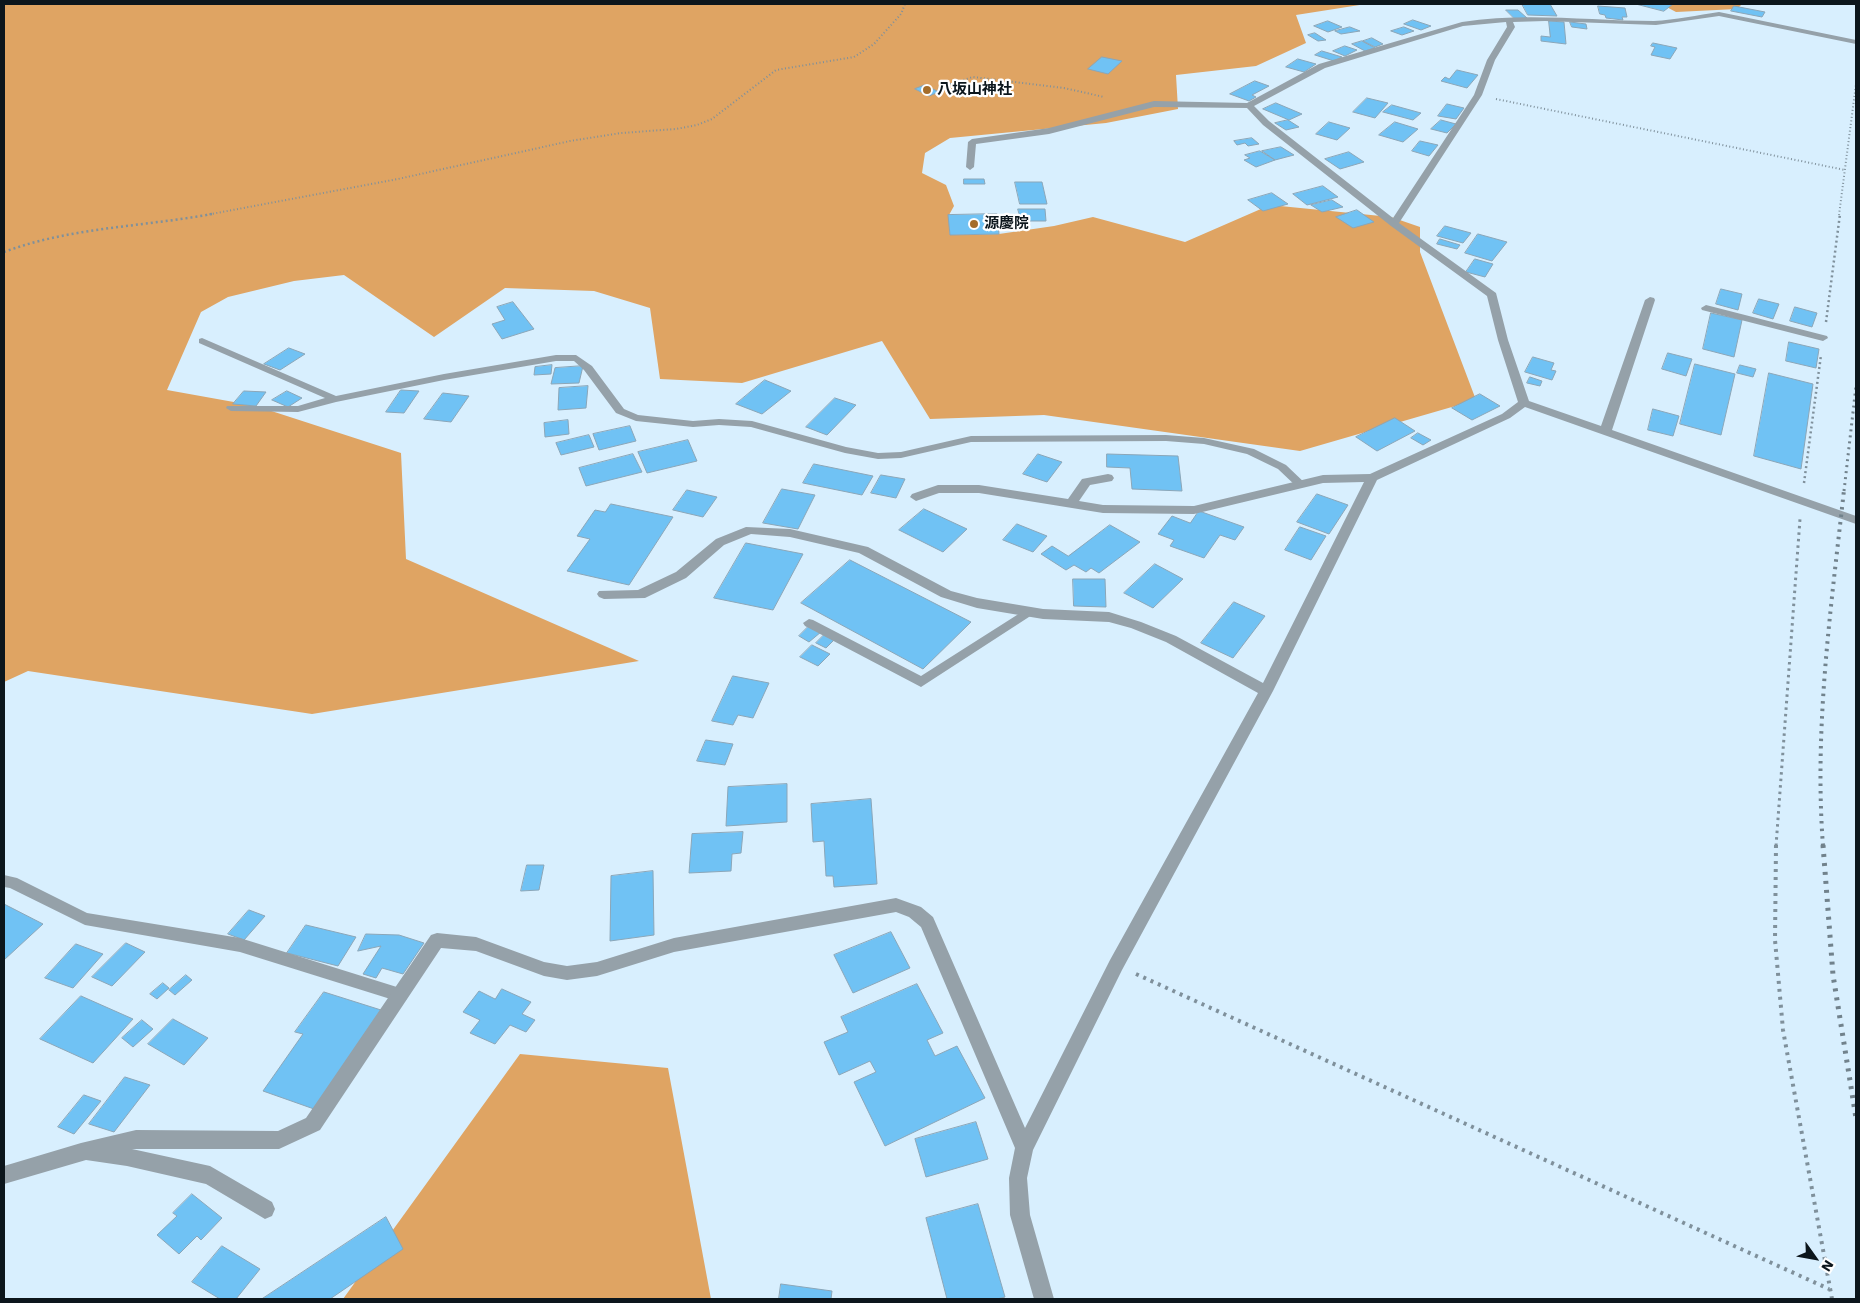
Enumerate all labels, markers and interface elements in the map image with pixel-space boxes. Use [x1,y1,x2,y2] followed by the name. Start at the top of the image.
[937,81,1012,99] place label: 八坂山神社
[921,84,933,96] marker: 八坂山神社
[984,215,1029,233] place label: 源慶院
[968,218,980,230] marker: 源慶院
[1790,1233,1840,1283] north arrow
[1818,1257,1837,1275] text: N

